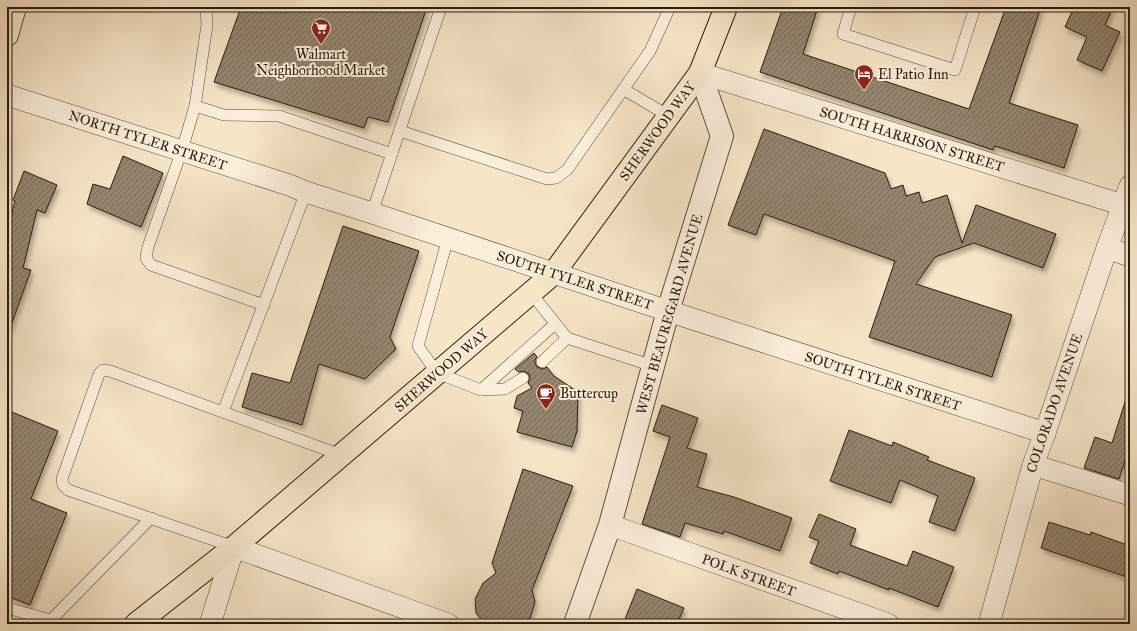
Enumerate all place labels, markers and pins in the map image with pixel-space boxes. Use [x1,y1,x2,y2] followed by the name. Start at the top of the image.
[310,17,332,45] supermarket icon: Walmart Neighborhood Market
[256,46,386,79] place label: Walmart Neighborhood Market
[853,63,875,91] hotel icon: El Patio Inn
[878,66,949,83] place label: El Patio Inn
[535,382,557,410] cafe icon: Buttercup
[560,385,618,402] place label: Buttercup

